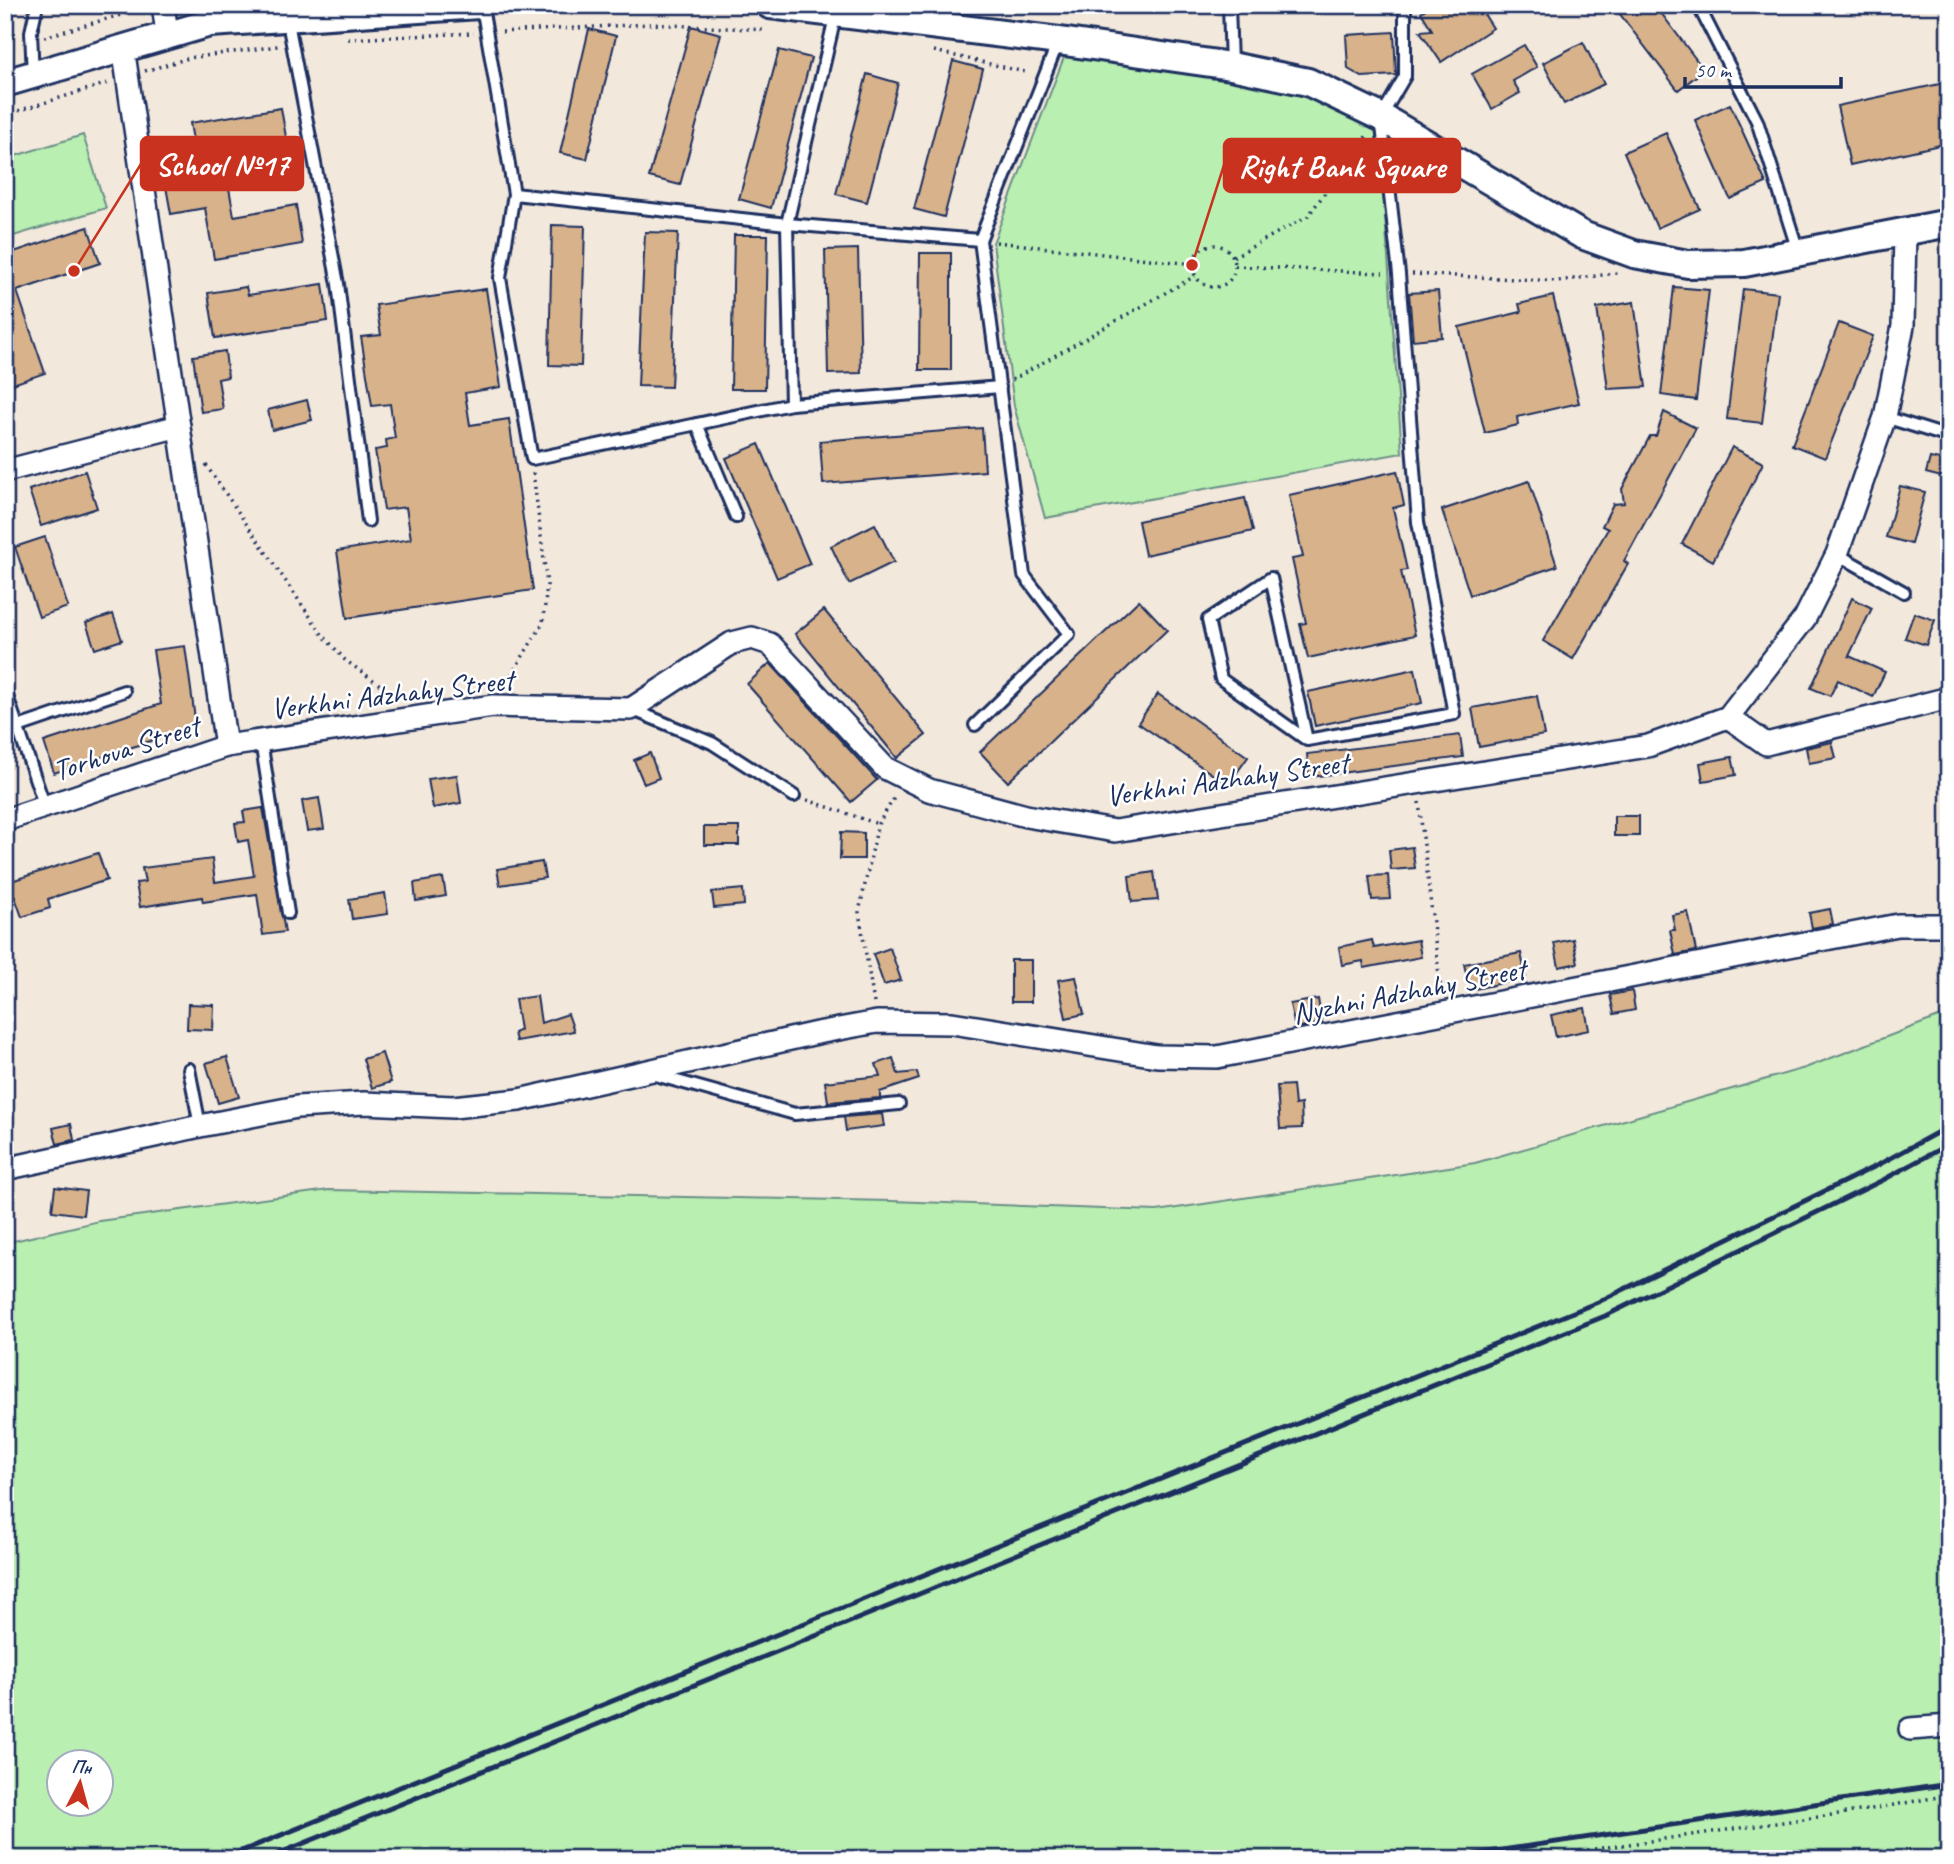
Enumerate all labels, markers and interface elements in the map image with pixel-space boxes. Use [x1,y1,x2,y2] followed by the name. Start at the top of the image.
[1685,46,1840,90] scale bar
[1695,57,1733,83] text: 50 m
[141,137,303,190] callout: School №17
[1224,139,1460,192] callout: Right Bank Square
[155,144,292,185] text: School №17
[1239,146,1448,187] text: Right Bank Square
[268,660,520,728] street label: Verkhni Adzhahy Street
[48,705,208,789] street label: Torhova Street
[1103,743,1355,815] street label: Verkhni Adzhahy Street
[1289,949,1533,1032] street label: Nyzhni Adzhahy Street
[46,1748,116,1818] north arrow
[71,1754,94,1780] text: Пн

